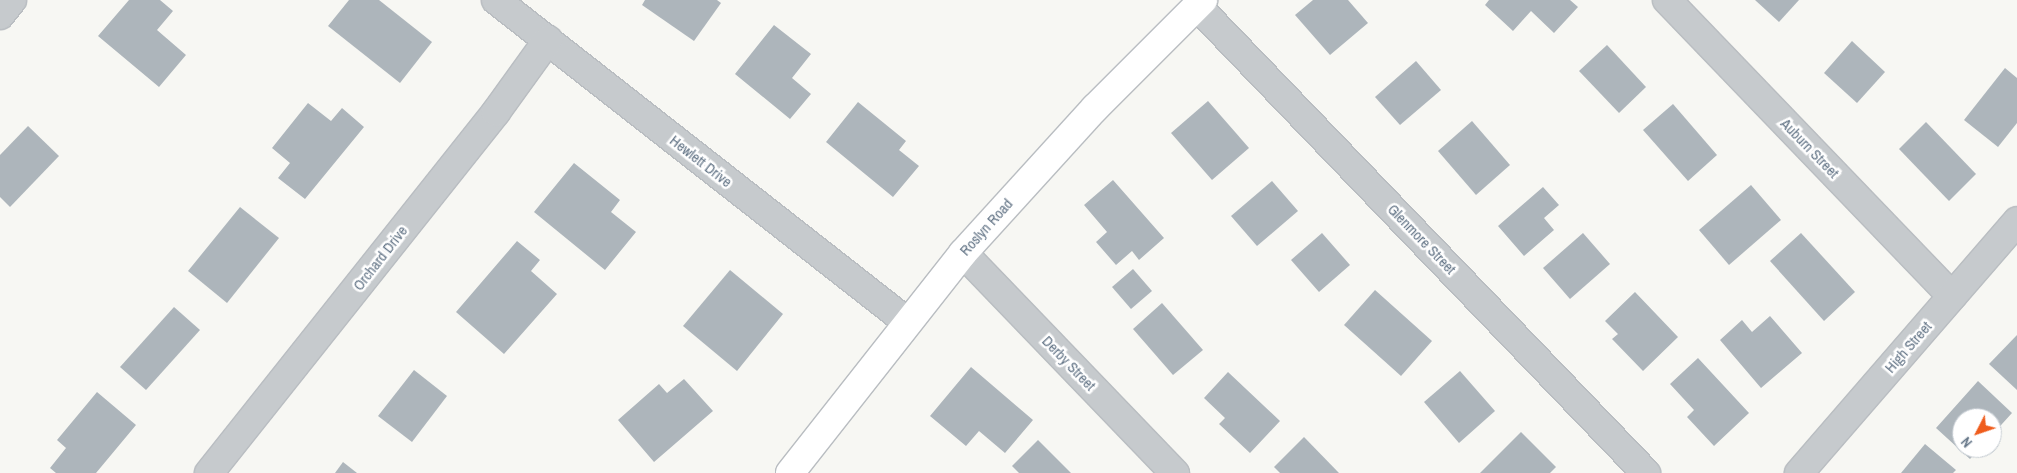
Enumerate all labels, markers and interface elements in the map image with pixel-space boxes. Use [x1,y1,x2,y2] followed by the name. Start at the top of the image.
[1777,114,1843,182] street label: Auburn Street
[666,131,736,191] street label: Hewlett Drive
[956,195,1016,259] street label: Roslyn Road
[1384,200,1460,278] street label: Glenmore Street
[349,222,411,294] street label: Orchard Drive
[1881,318,1935,376] street label: High Street
[1039,332,1099,394] street label: Derby Street
[1952,408,2002,458] north arrow
[1957,433,1976,451] text: N

